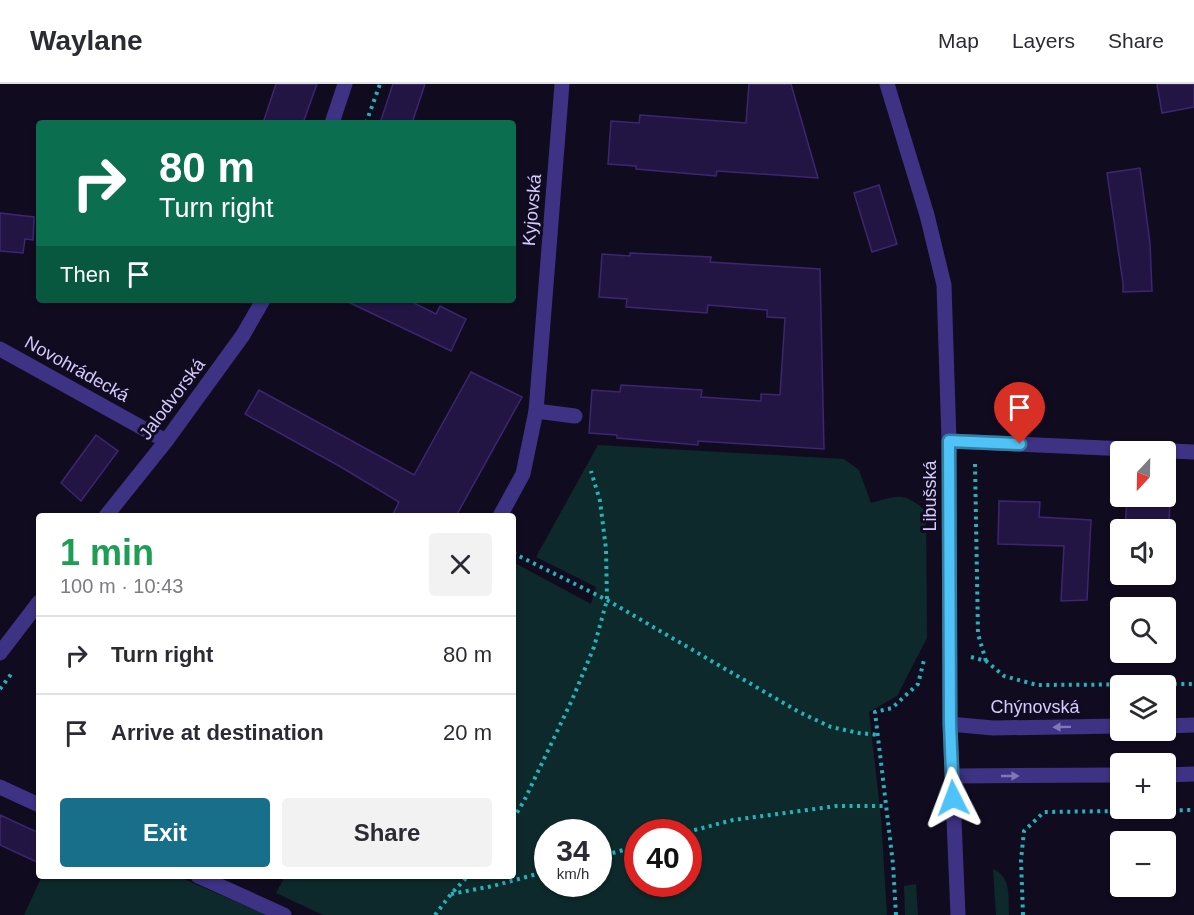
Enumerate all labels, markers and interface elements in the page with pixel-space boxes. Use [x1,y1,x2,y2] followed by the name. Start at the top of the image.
[30,25,143,56] text: Waylane
[938,29,979,52] text: Map
[1012,29,1075,52] text: Layers
[1108,29,1164,52] text: Share
[60,144,138,222] icon: right
[159,144,255,191] text: 80 m
[519,172,545,247] street label: Kyjovská
[159,193,274,223] text: Turn right
[122,258,155,291] icon: arrive
[60,262,110,287] text: Then
[21,332,133,406] street label: Novohrádecká
[135,354,209,443] street label: Jalodvorská
[994,382,1045,444] pin
[1003,391,1036,424] icon: arrive
[1110,441,1176,507] north arrow
[1110,441,1176,897] map controls
[920,459,940,532] street label: Libušská
[1110,519,1176,585] button: sound
[60,532,154,573] text: 1 min
[429,533,492,596] button: close
[60,575,183,597] text: 100 m · 10:43
[1110,597,1176,663] button: search
[60,639,93,672] icon: right
[111,642,213,667] text: Turn right
[443,642,492,667] text: 80 m
[1110,675,1176,741] button: layers
[990,697,1081,717] street label: Chýnovská
[60,717,93,750] icon: arrive
[111,720,324,745] text: Arrive at destination
[443,720,492,745] text: 20 m
[1053,722,1072,732] one-way arrow
[1110,753,1176,819] button: +
[921,766,985,830] position arrow
[1001,772,1020,781] one-way arrow
[60,798,270,867] button: Exit
[282,798,492,867] button: Share
[624,819,702,897] speed limit sign: 40
[1110,831,1176,897] button: −
[556,834,590,867] text: 34
[557,865,589,882] text: km/h

